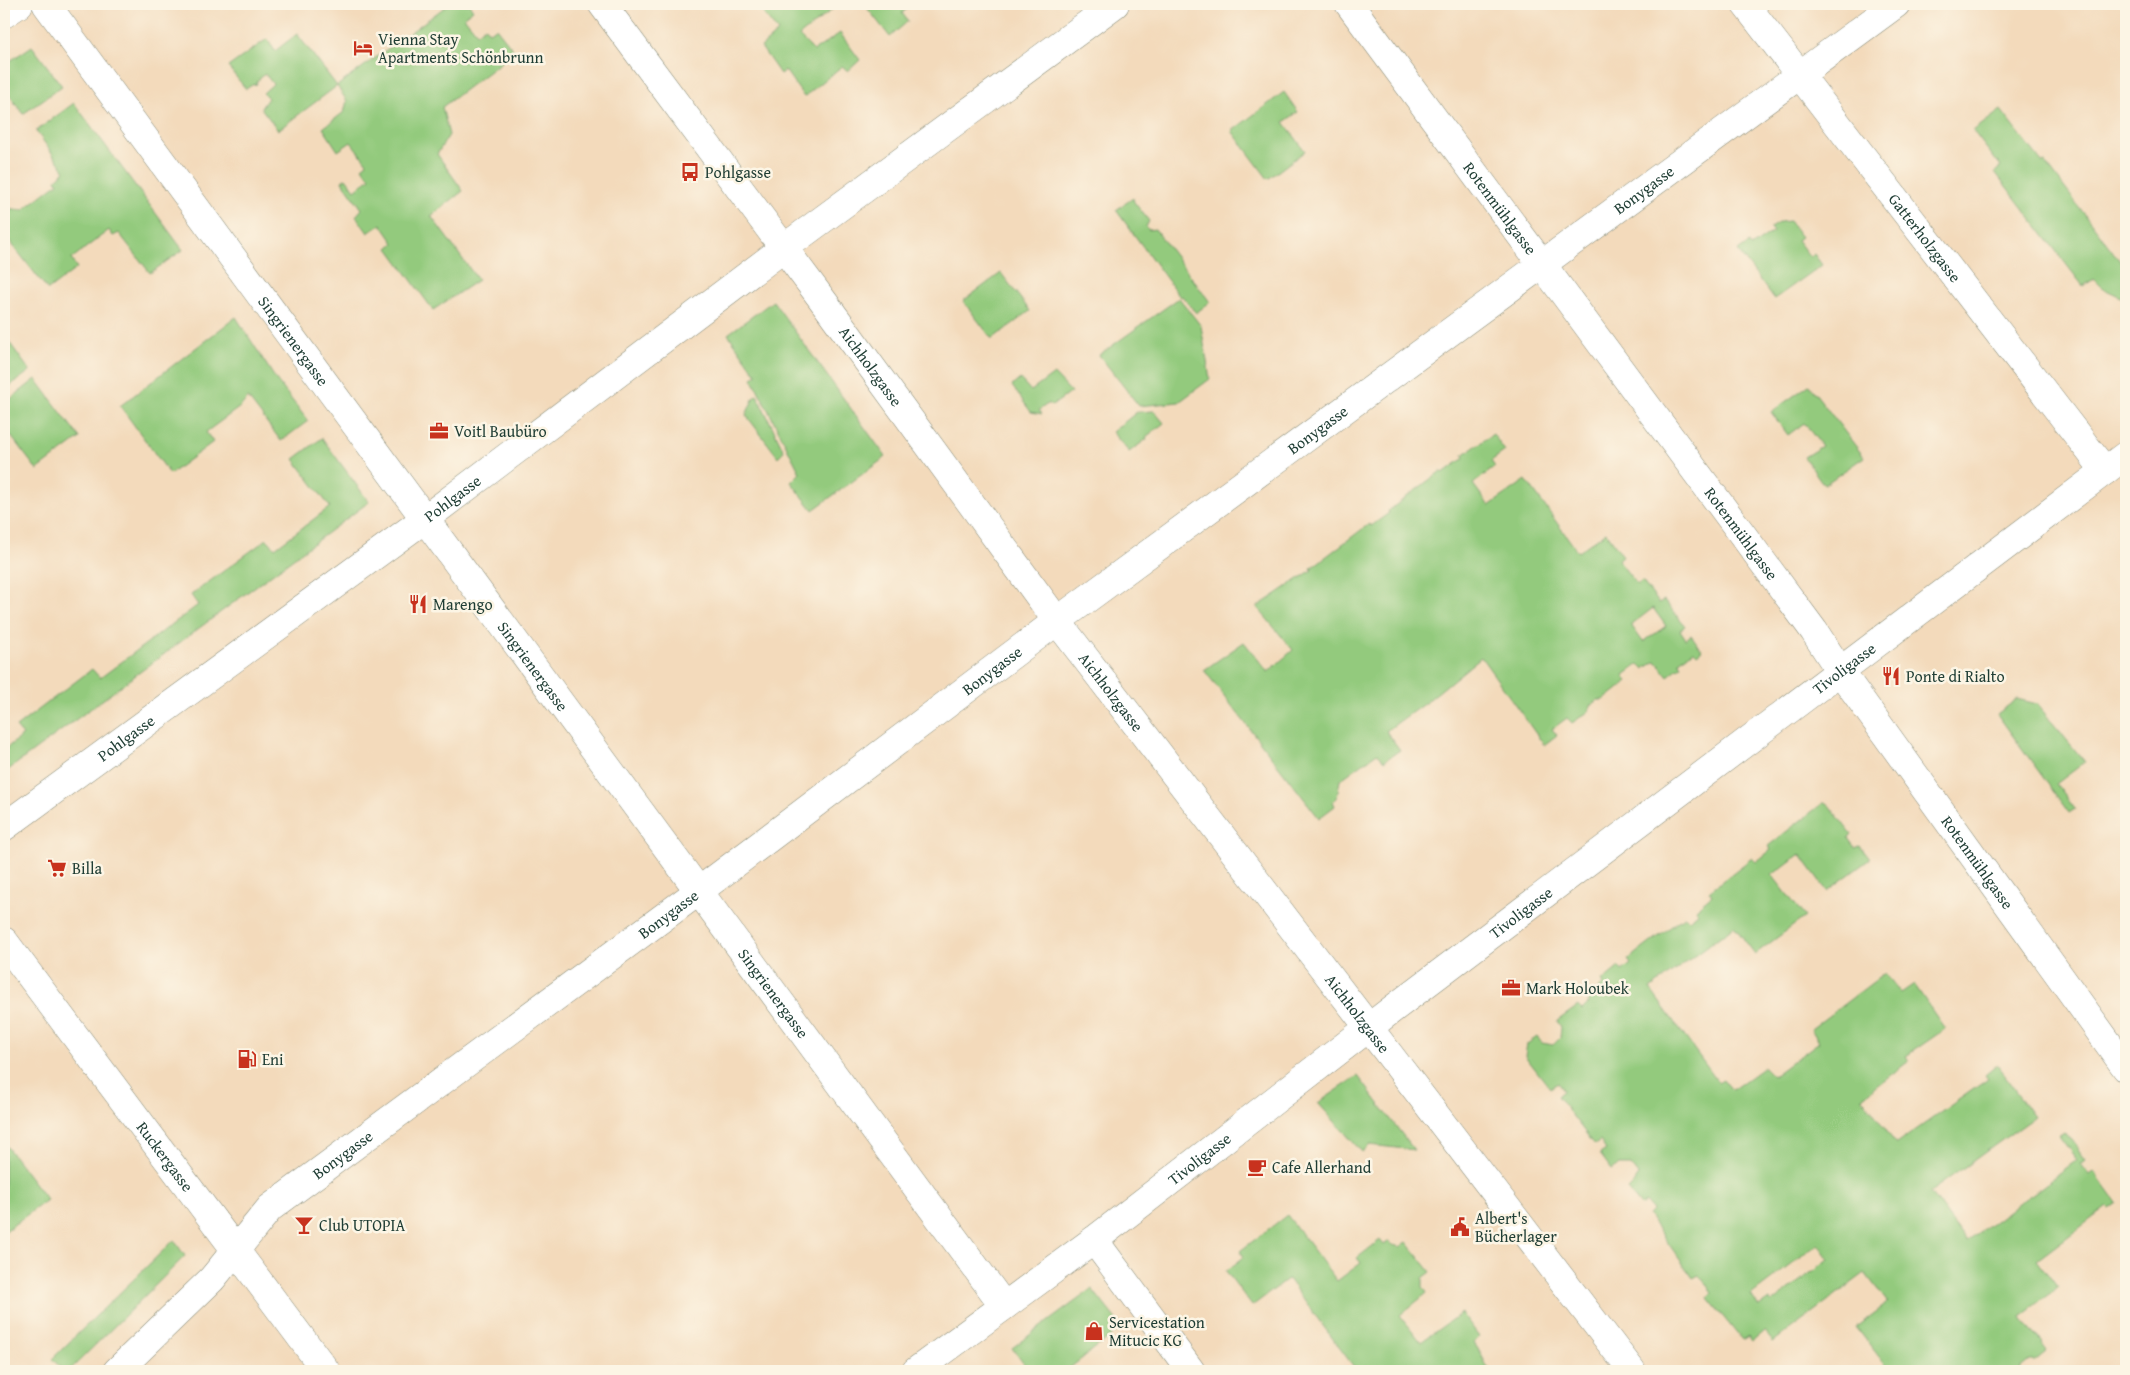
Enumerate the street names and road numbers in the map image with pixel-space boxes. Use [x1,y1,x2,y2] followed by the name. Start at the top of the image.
[1458,156,1543,260] street label: Rotenmühlgasse
[1608,159,1679,220] street label: Bonygasse
[1883,188,1967,287] street label: Gatterholzgasse
[252,291,335,391] street label: Singrienergasse
[833,321,908,411] street label: Aichholzgasse
[1282,399,1353,460] street label: Bonygasse
[419,469,486,528] street label: Pohlgasse
[1699,482,1784,585] street label: Rotenmühlgasse
[492,616,574,716] street label: Singrienergasse
[1807,636,1881,700] street label: Tivoligasse
[957,640,1027,701] street label: Bonygasse
[1073,647,1150,737] street label: Aichholzgasse
[92,709,160,767] street label: Pohlgasse
[1936,810,2020,914] street label: Rotenmühlgasse
[1484,880,1557,944] street label: Tivoligasse
[633,883,703,944] street label: Bonygasse
[732,943,815,1043] street label: Singrienergasse
[1320,969,1396,1058] street label: Aichholzgasse
[131,1116,200,1197] street label: Ruckergasse
[307,1124,378,1185] street label: Bonygasse
[1163,1126,1236,1191] street label: Tivoligasse

